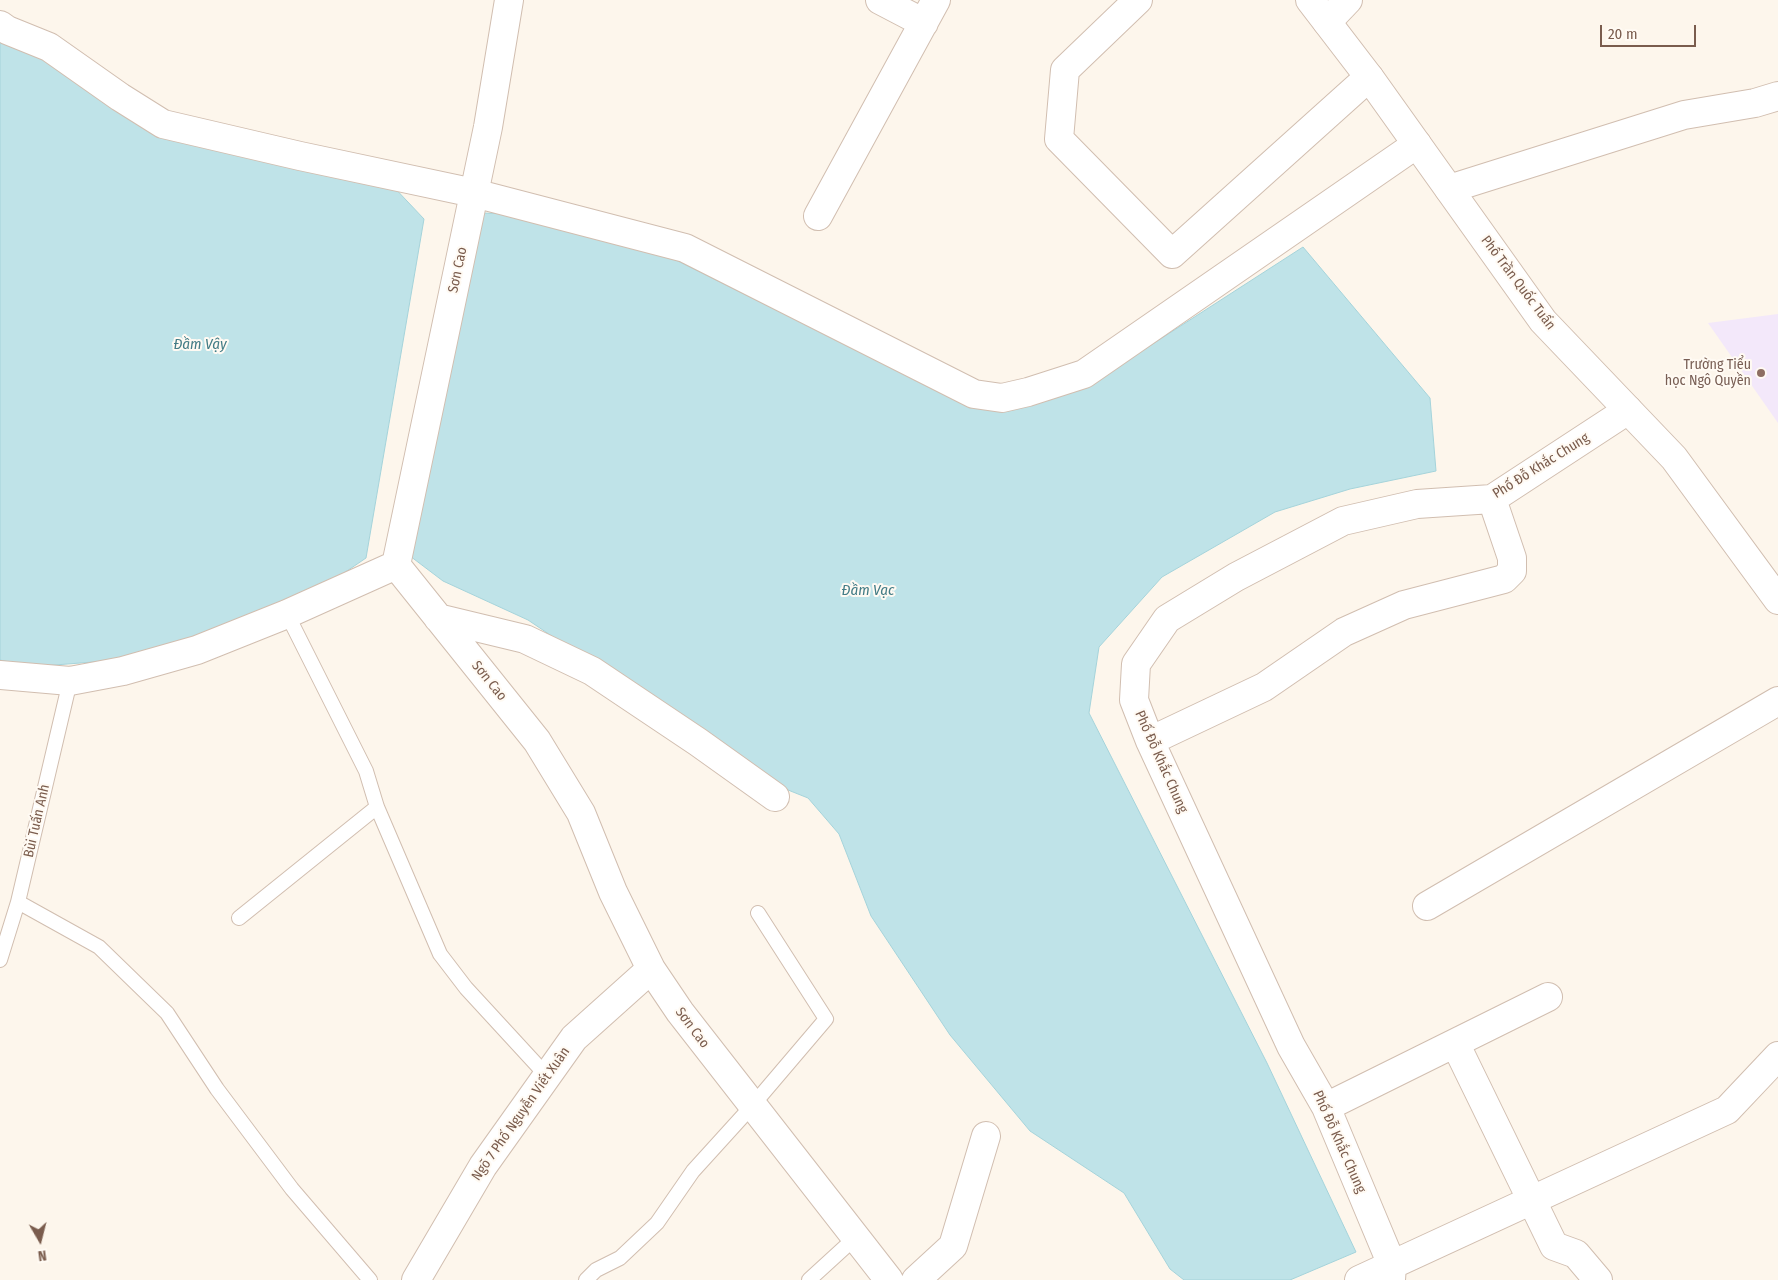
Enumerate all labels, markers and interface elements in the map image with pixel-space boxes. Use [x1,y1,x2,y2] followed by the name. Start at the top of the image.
[1603,15,1699,47] scale bar
[1608,25,1638,43] text: 20 m
[1477,233,1559,333] street label: Phố Trần Quốc Tuấn
[445,246,471,294] street label: Sơn Cao
[173,336,227,354] water label: Đầm Vậy
[1665,357,1751,390] place label: Trường Tiểu học Ngô Quyền
[1755,367,1767,379] marker: Trường Tiểu học Ngô Quyền
[1490,430,1592,502] street label: Phố Đỗ Khắc Chung
[842,582,894,600] water label: Đầm Vạc
[468,658,510,704] street label: Sơn Cao
[1131,708,1191,816] street label: Phố Đỗ Khắc Chung
[20,783,54,859] street label: Bùi Tuấn Anh
[671,1004,713,1052] street label: Sơn Cao
[468,1044,574,1184] street label: Ngõ 7 Phố Nguyễn Viết Xuân
[1309,1088,1369,1196] street label: Phố Đỗ Khắc Chung
[15,1215,65,1265] north arrow
[37,1246,48,1264] text: N

